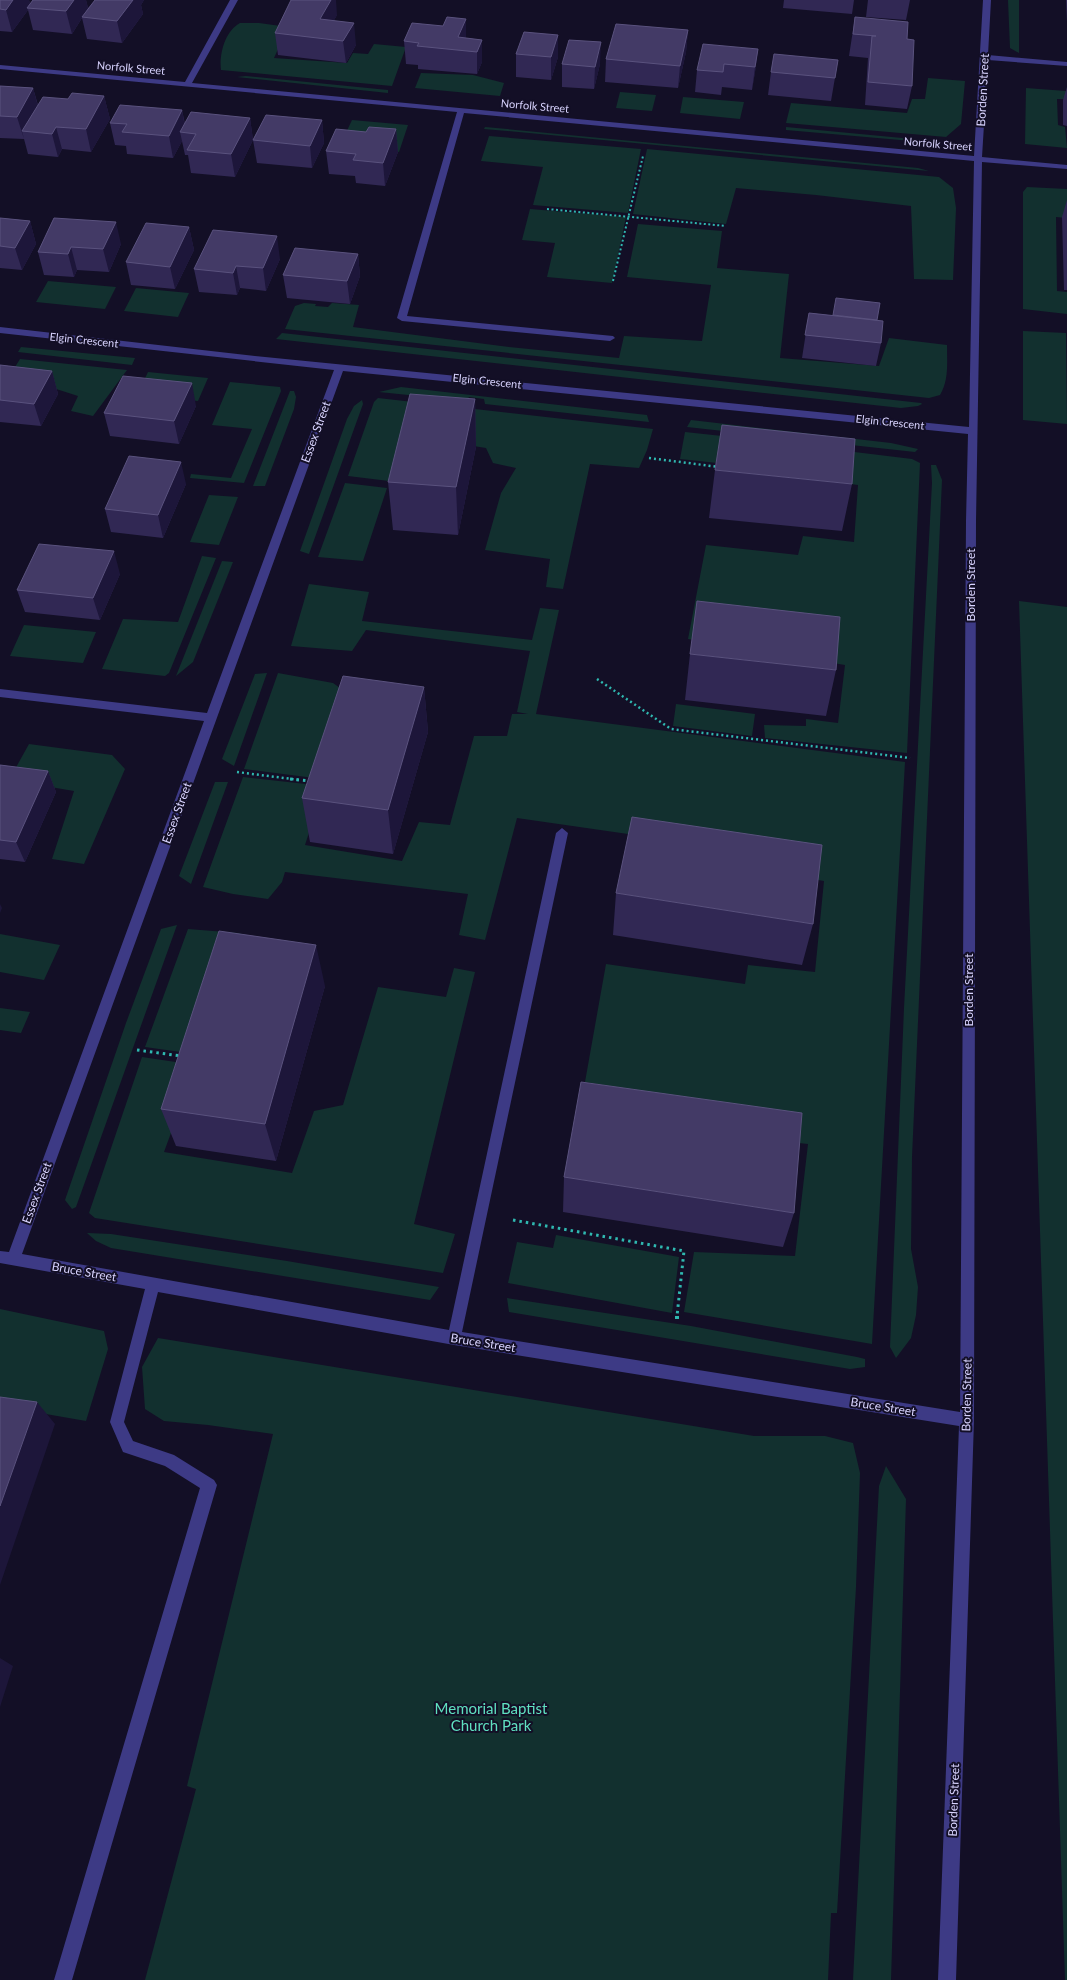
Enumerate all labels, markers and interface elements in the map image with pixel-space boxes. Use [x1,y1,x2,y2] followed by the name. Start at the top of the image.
[973,52,992,127] street label: Borden Street
[96,58,166,77] street label: Norfolk Street
[500,96,570,115] street label: Norfolk Street
[903,134,973,153] street label: Norfolk Street
[49,329,119,350] street label: Elgin Crescent
[452,370,522,391] street label: Elgin Crescent
[298,398,334,465] street label: Essex Street
[855,411,925,432] street label: Elgin Crescent
[963,548,978,622] street label: Borden Street
[159,779,195,846] street label: Essex Street
[961,953,976,1027] street label: Borden Street
[19,1159,55,1226] street label: Essex Street
[51,1258,118,1285] street label: Bruce Street
[450,1330,517,1355] street label: Bruce Street
[958,1358,975,1432] street label: Borden Street
[850,1394,917,1419] street label: Bruce Street
[435,1699,548,1734] park label: Memorial Baptist Church Park
[945,1763,962,1837] street label: Borden Street

